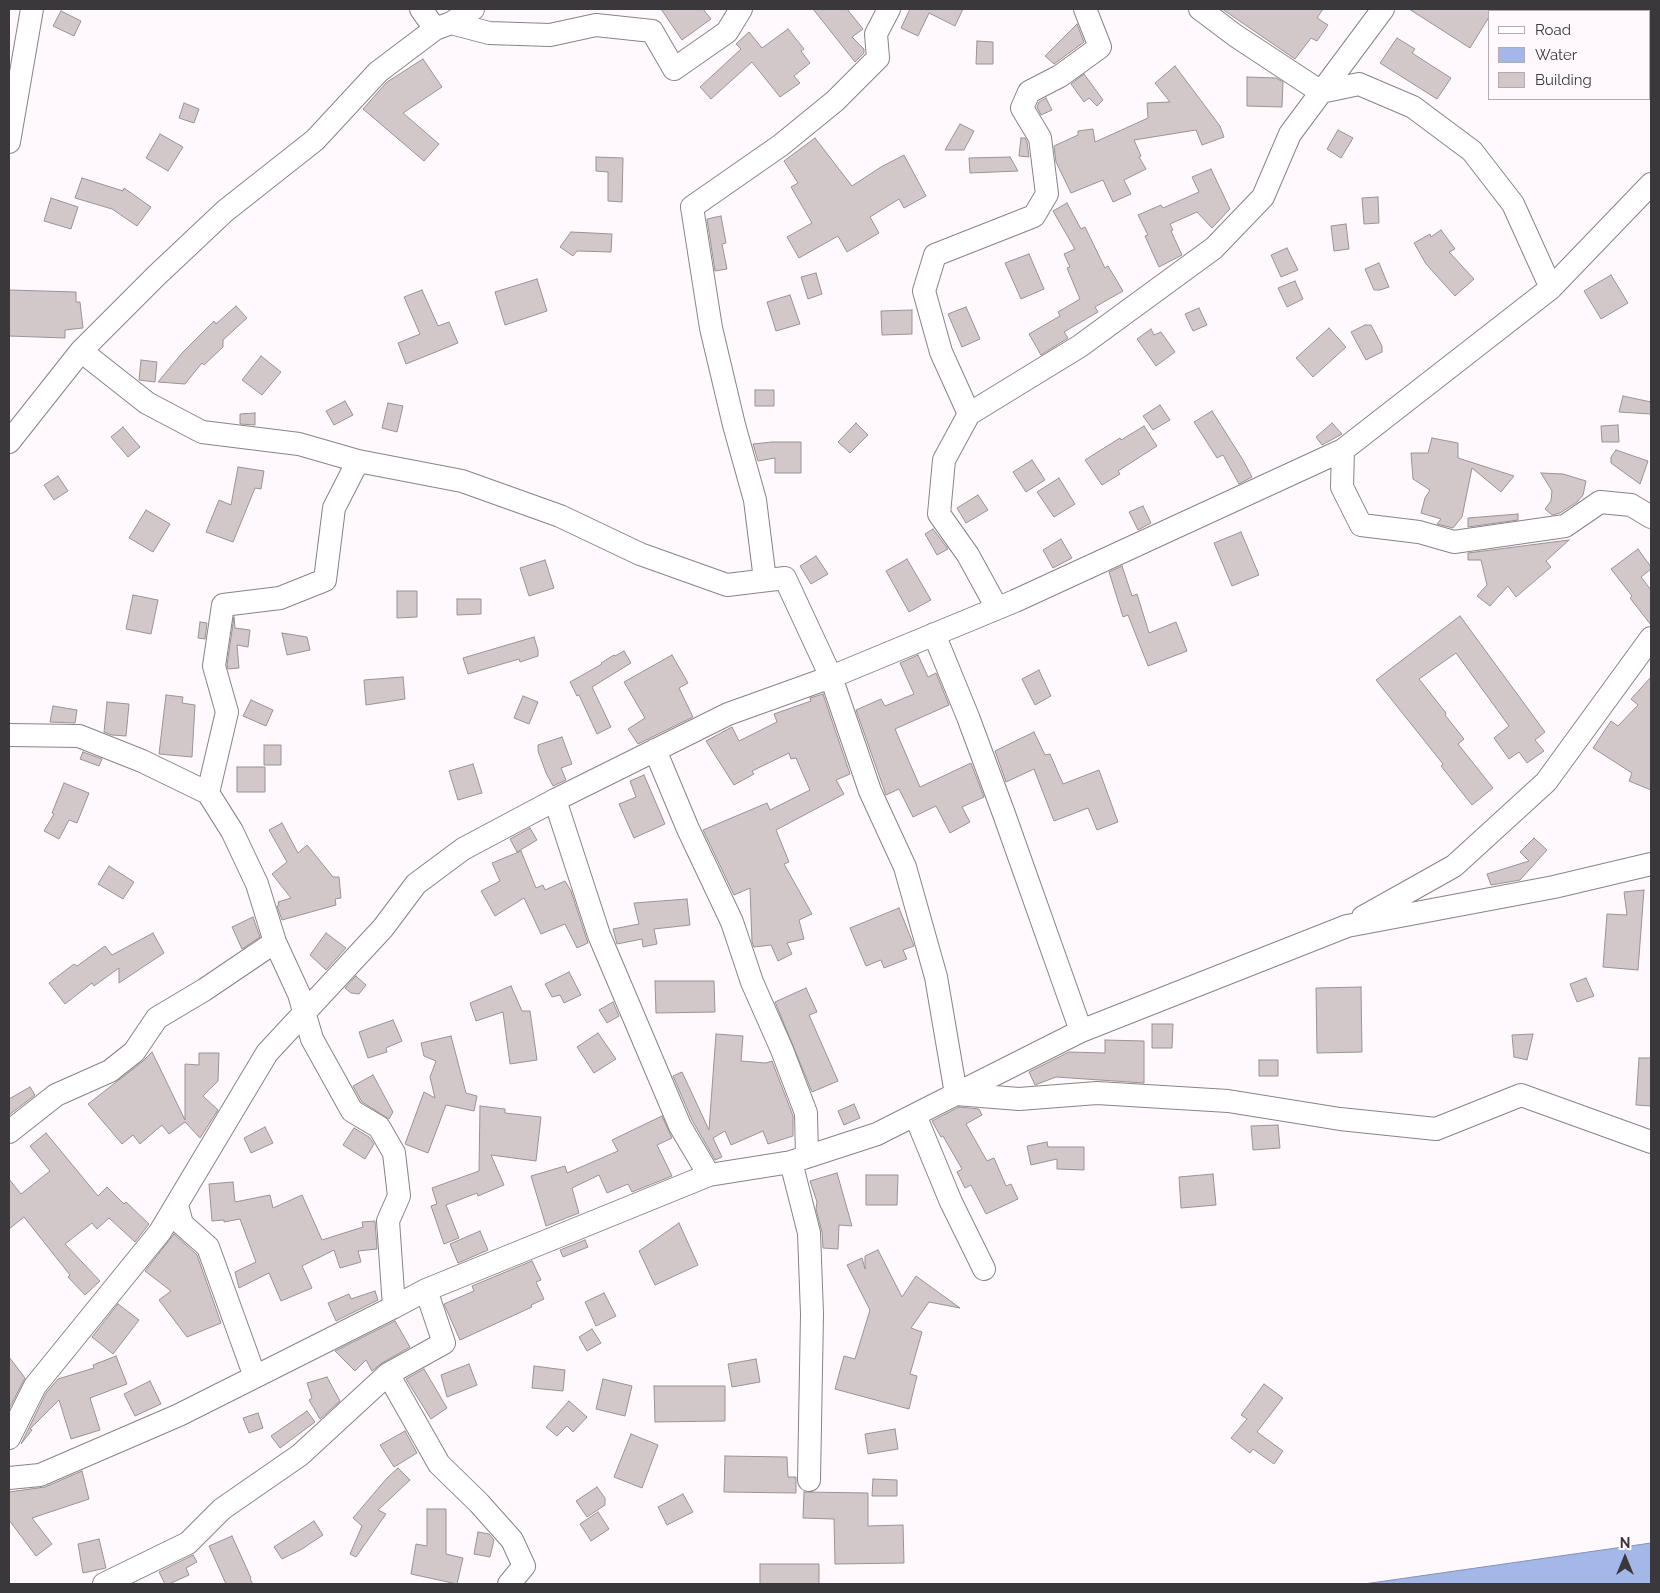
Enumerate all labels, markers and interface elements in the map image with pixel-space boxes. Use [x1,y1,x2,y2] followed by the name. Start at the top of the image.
[1488,10,1650,100] legend
[1535,21,1571,39] text: Road
[1535,46,1577,64] text: Water
[1535,71,1592,89] text: Building
[1600,1533,1650,1583] north arrow
[1620,1535,1630,1551] text: N

